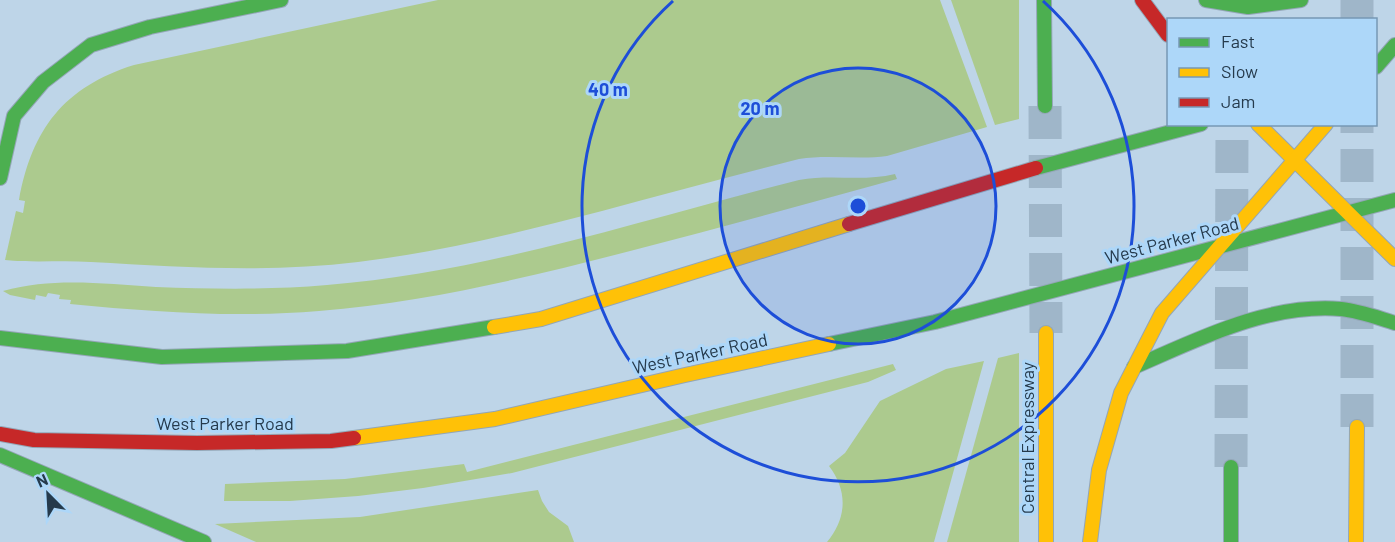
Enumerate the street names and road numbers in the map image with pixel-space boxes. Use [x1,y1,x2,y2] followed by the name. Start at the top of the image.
[1102,212,1241,268] street label: West Parker Road
[630,328,769,378] street label: West Parker Road
[1016,362,1038,514] street label: Central Expressway
[156,412,294,434] street label: West Parker Road

